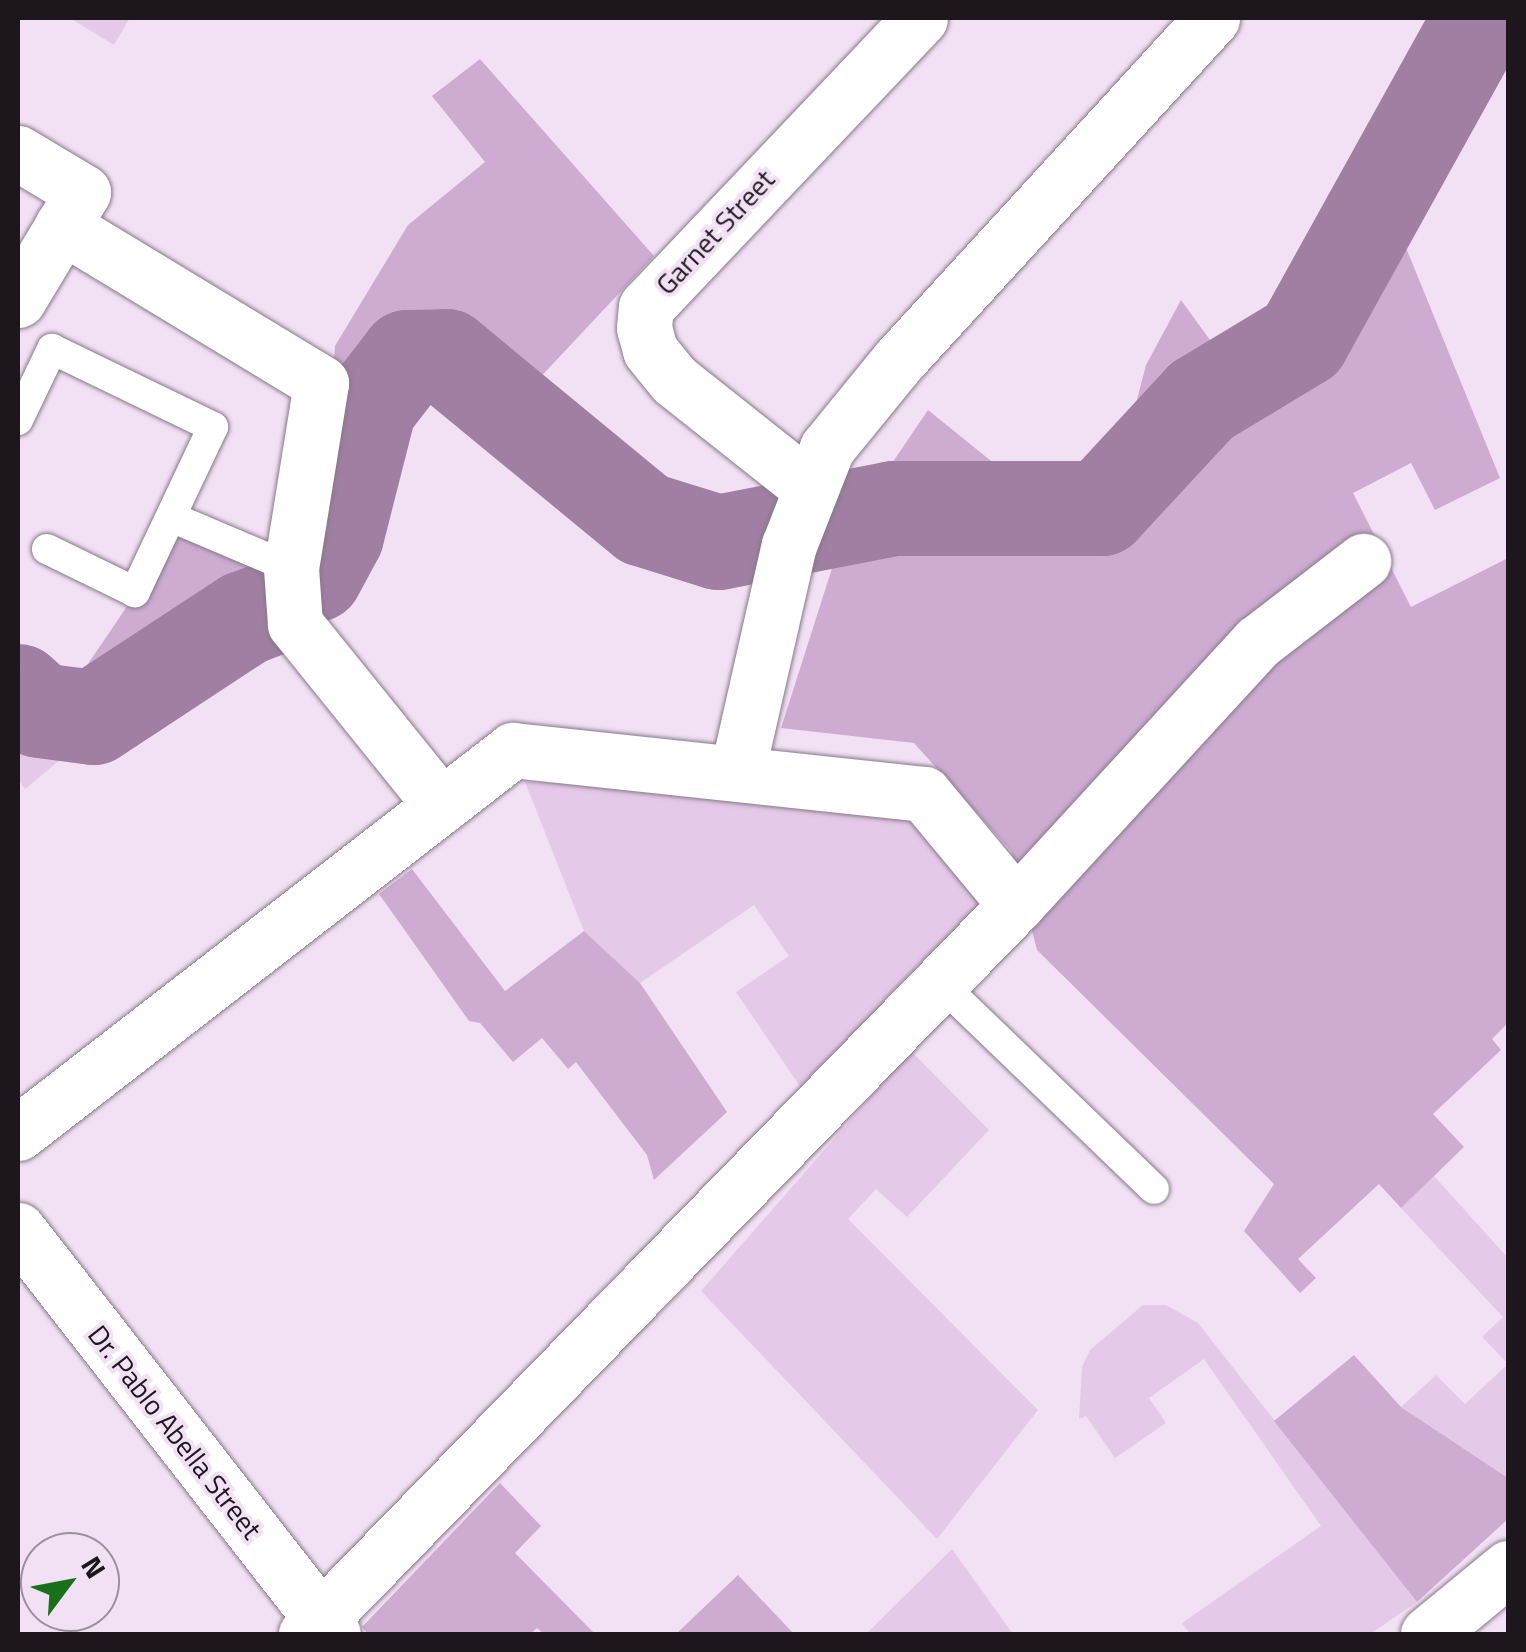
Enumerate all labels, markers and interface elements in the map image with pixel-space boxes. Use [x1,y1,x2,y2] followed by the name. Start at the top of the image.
[649,163,781,301] street label: Garnet Street
[81,1318,269,1546] street label: Dr. Pablo Abella Street
[20,1532,120,1632] north arrow
[71,1547,118,1587] text: N

